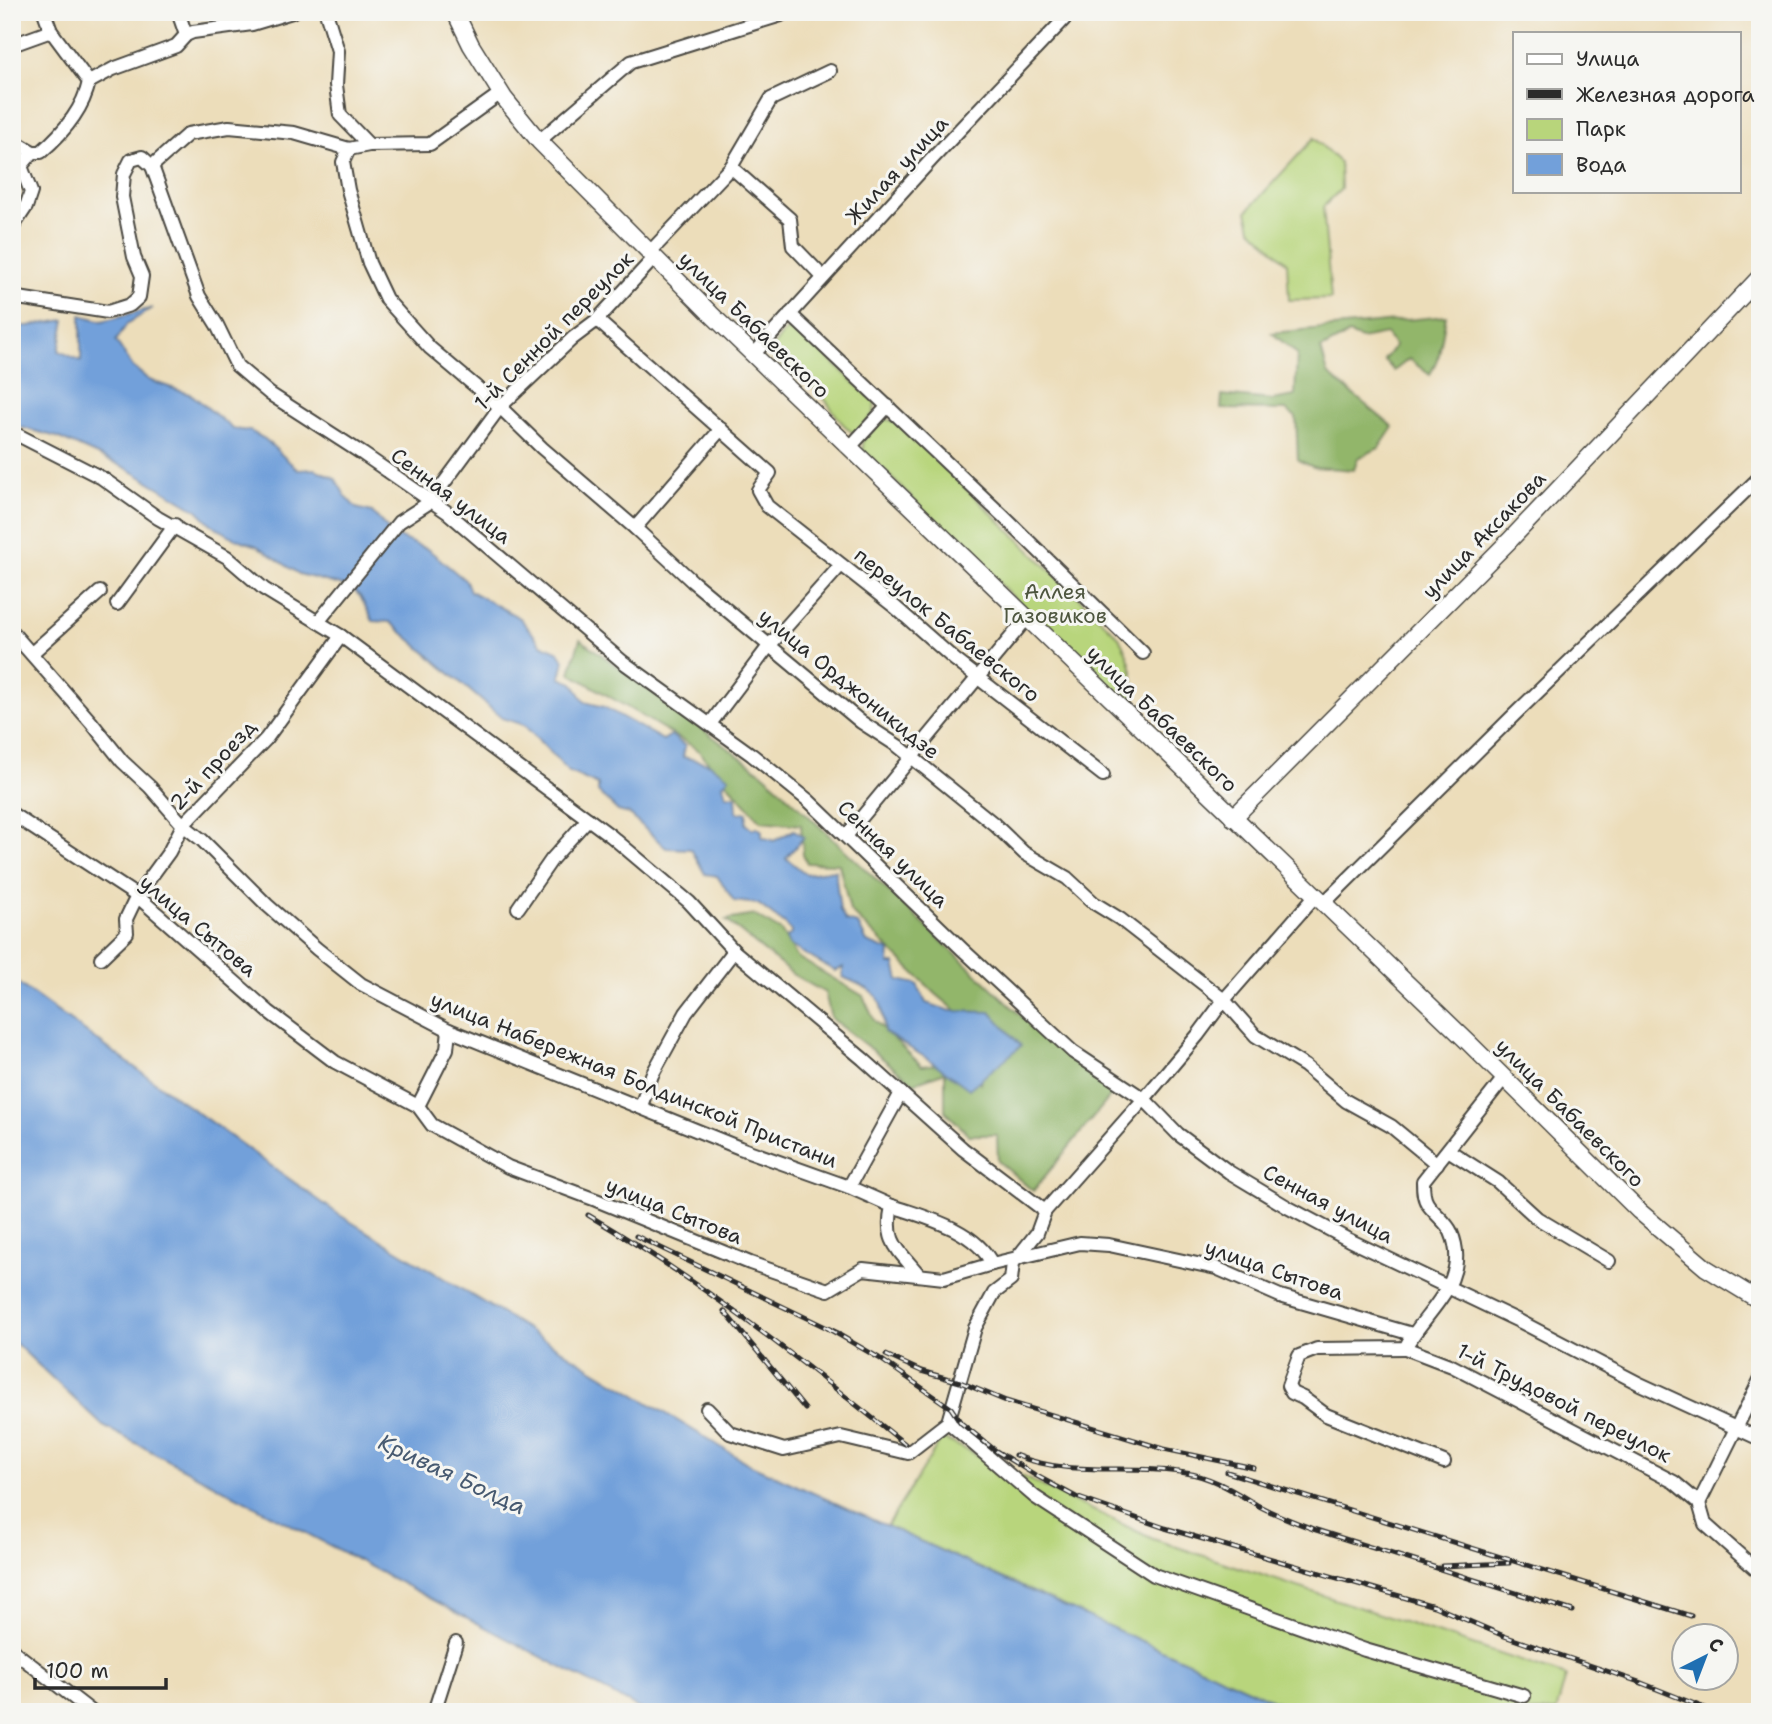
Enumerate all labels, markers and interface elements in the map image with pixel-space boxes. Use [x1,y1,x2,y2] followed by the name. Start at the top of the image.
[1513,32,1740,192] legend
[1576,45,1639,73] text: Улица
[1576,81,1755,109] text: Железная дорога
[839,110,955,230] street label: Жилая улица
[1576,115,1626,143] text: Парк
[1576,151,1626,179] text: Вода
[468,245,640,417] street label: 1-й Сенной переулок
[672,245,836,405] street label: улица Бабаевского
[385,441,517,551] street label: Сенная улица
[1416,465,1552,605] street label: улица Аксакова
[848,541,1046,709] street label: переулок Бабаевского
[1003,578,1107,630] park label: Аллея Газовиков
[753,602,945,766] street label: улица Орджоникидзе
[1080,639,1244,799] street label: улица Бабаевского
[164,714,262,816] street label: 2-й проезд
[831,794,955,914] street label: Сенная улица
[133,869,263,983] street label: улица Сытова
[426,985,842,1175] street label: улица Набережная Болдинской Пристани
[1489,1032,1651,1194] street label: улица Бабаевского
[1258,1158,1398,1250] street label: Сенная улица
[602,1171,746,1251] street label: улица Сытова
[1201,1233,1347,1307] street label: улица Сытова
[1452,1337,1676,1469] street label: 1-й Трудовой переулок
[373,1427,531,1521] water label: Кривая Болда
[1670,1622,1740,1692] north arrow
[1703,1632,1729,1658] text: С
[35,1647,166,1691] scale bar
[46,1657,109,1685] text: 100 m

